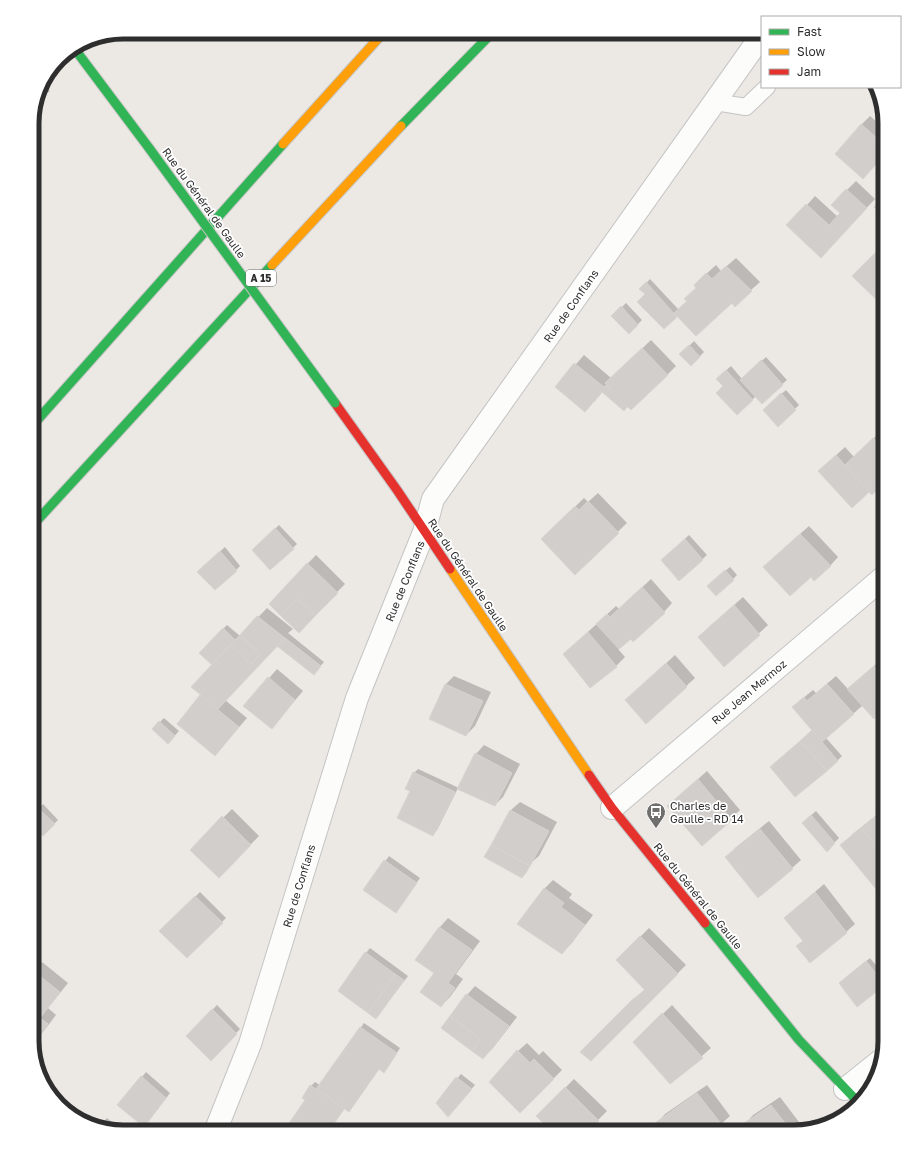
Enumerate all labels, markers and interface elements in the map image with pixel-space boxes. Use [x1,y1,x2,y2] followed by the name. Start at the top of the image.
[761,16,901,88] legend
[797,24,822,39] text: Fast
[797,44,825,59] text: Slow
[797,64,821,79] text: Jam
[160,145,249,260] street label: Rue du Général de Gaulle
[541,267,601,345] street label: Rue de Conflans
[246,270,276,286] road number: A 15
[426,516,511,633] street label: Rue du Général de Gaulle
[382,538,427,623] street label: Rue de Conflans
[709,656,789,727] street label: Rue Jean Mermoz
[670,799,744,825] place label: Charles de Gaulle - RD 14
[645,801,667,829] bus stop icon: Charles de Gaulle - RD 14
[651,840,745,951] street label: Rue du Général de Gaulle
[280,843,317,929] street label: Rue de Conflans

